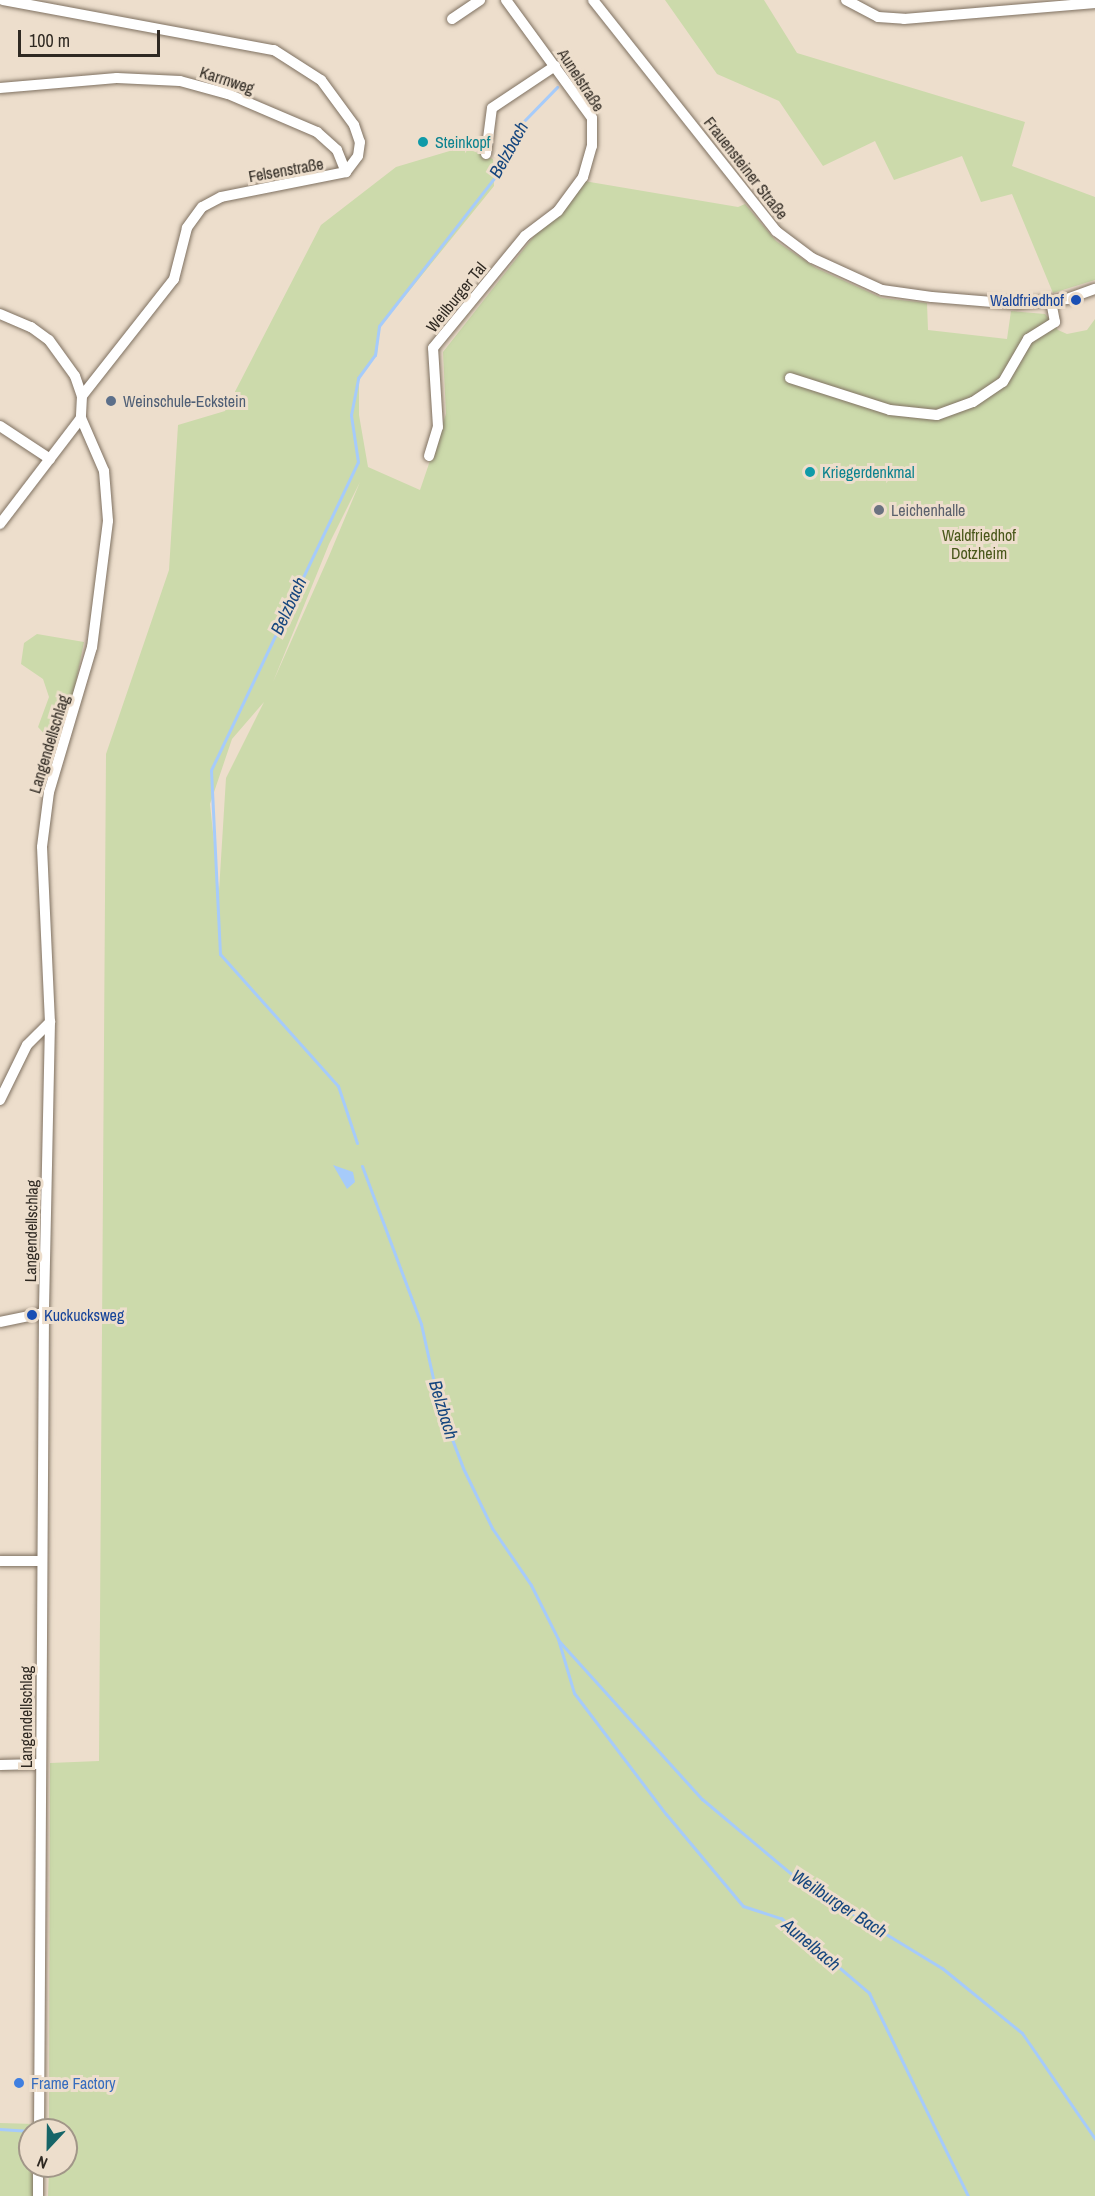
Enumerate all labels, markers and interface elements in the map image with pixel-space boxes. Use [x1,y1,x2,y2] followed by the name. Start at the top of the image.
[21,18,164,56] scale bar
[29,28,70,53] text: 100 m
[554,45,608,115] street label: Aunelstraße
[197,62,257,98] street label: Karrnweg
[700,113,792,223] street label: Frauensteiner Straße
[485,118,533,182] water label: Belzbach
[435,132,490,152] place label: Steinkopf
[416,135,430,149] marker: Steinkopf
[247,154,325,186] street label: Felsenstraße
[422,258,490,336] street label: Weilburger Tal
[990,290,1064,310] place label: Waldfriedhof
[1069,293,1083,307] marker: Waldfriedhof
[123,391,246,411] place label: Weinschule-Eckstein
[104,394,118,408] marker: Weinschule-Eckstein
[822,462,915,482] place label: Kriegerdenkmal
[803,465,817,479] marker: Kriegerdenkmal
[891,500,965,520] place label: Leichenhalle
[872,503,886,517] marker: Leichenhalle
[942,525,1016,563] park label: Waldfriedhof Dotzheim
[266,574,312,638] water label: Belzbach
[25,692,73,796] street label: Langendellschlag
[21,1180,41,1282] street label: Langendellschlag
[44,1305,124,1325] place label: Kuckucksweg
[25,1308,39,1322] marker: Kuckucksweg
[424,1378,462,1442] water label: Belzbach
[16,1666,36,1768] street label: Langendellschlag
[787,1865,891,1943] water label: Weilburger Bach
[777,1914,845,1976] water label: Aunelbach
[31,2073,116,2093] place label: Frame Factory
[12,2076,26,2090] marker: Frame Factory
[18,2118,78,2178] north arrow
[33,2151,51,2175] text: N

